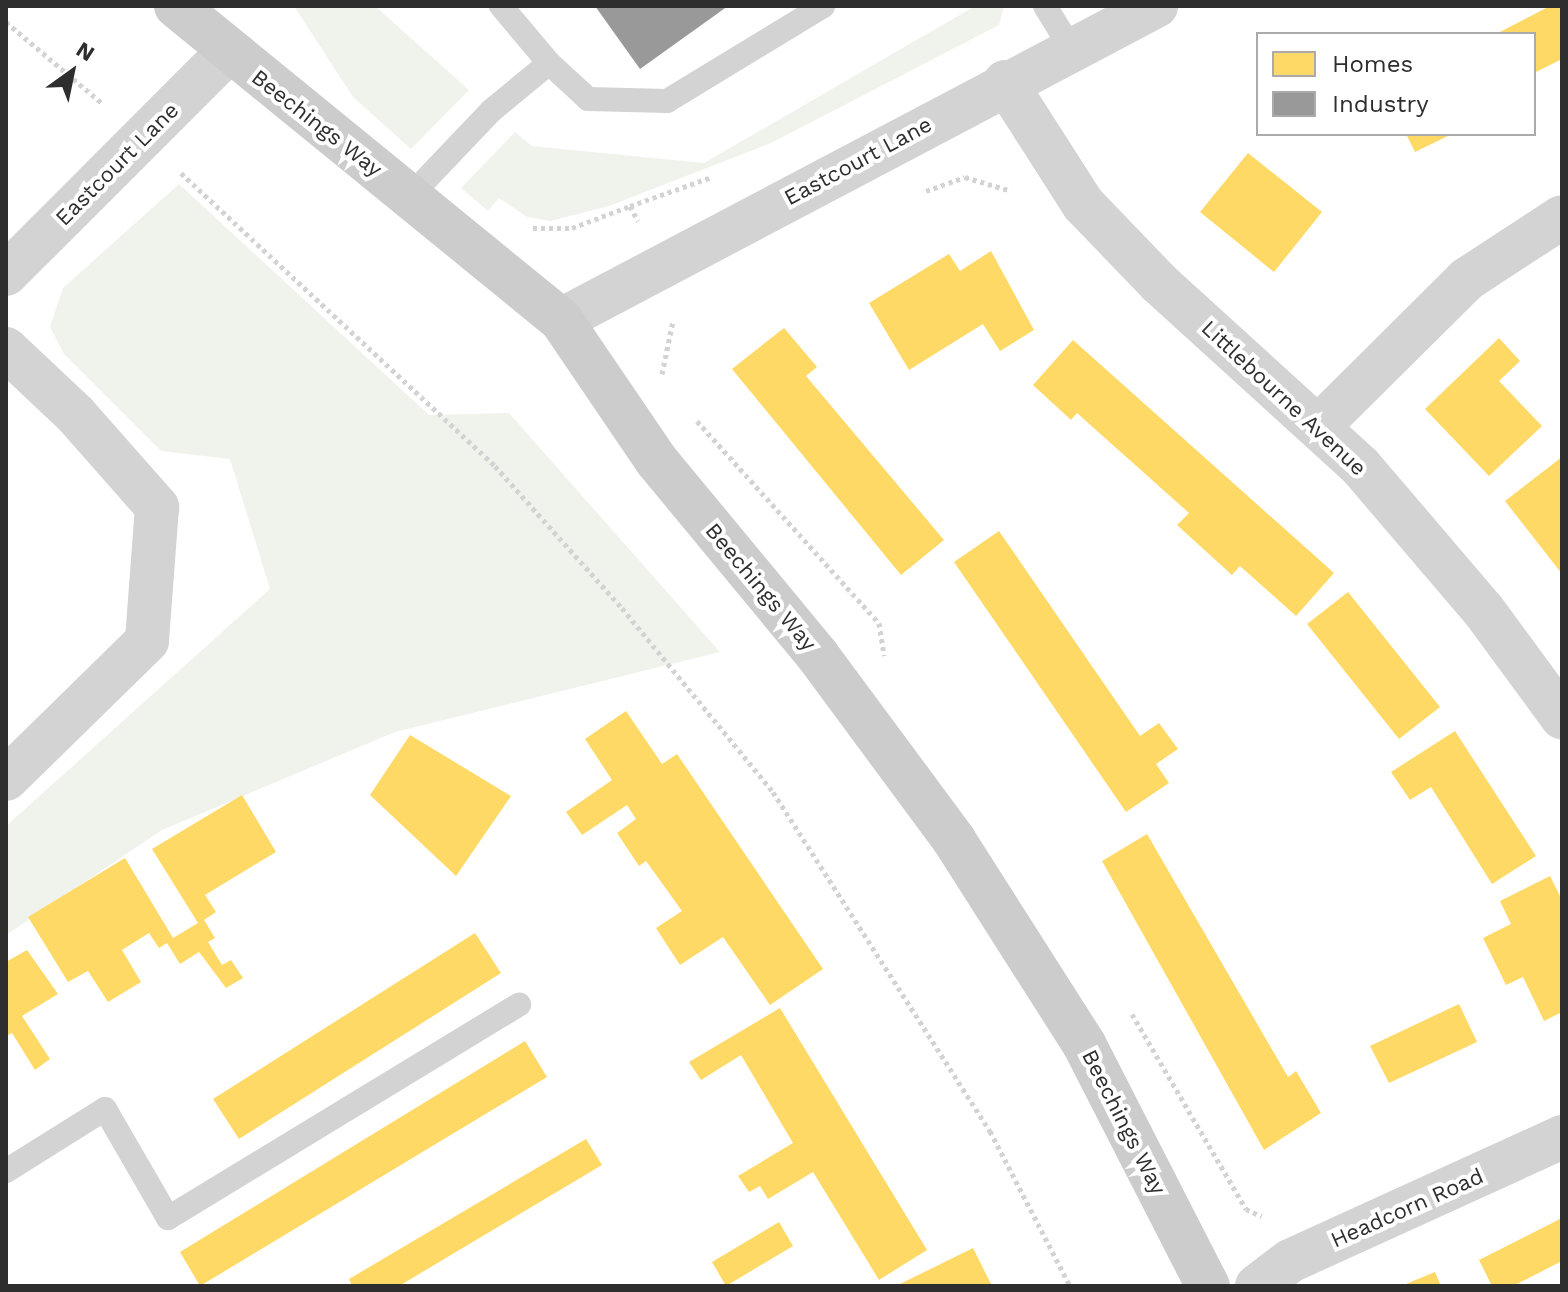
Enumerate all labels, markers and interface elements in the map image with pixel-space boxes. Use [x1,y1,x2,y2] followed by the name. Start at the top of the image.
[32,32,112,112] north arrow
[1256,32,1536,136] legend
[72,37,99,66] text: N
[1332,50,1413,78] text: Homes
[246,64,388,182] street label: Beechings Way
[1332,90,1429,118] text: Industry
[50,97,184,231] street label: Eastcourt Lane
[780,111,936,211] street label: Eastcourt Lane
[1196,314,1372,482] street label: Littlebourne Avenue
[700,517,822,657] street label: Beechings Way
[1076,1045,1172,1199] street label: Beechings Way
[1327,1163,1487,1253] street label: Headcorn Road

